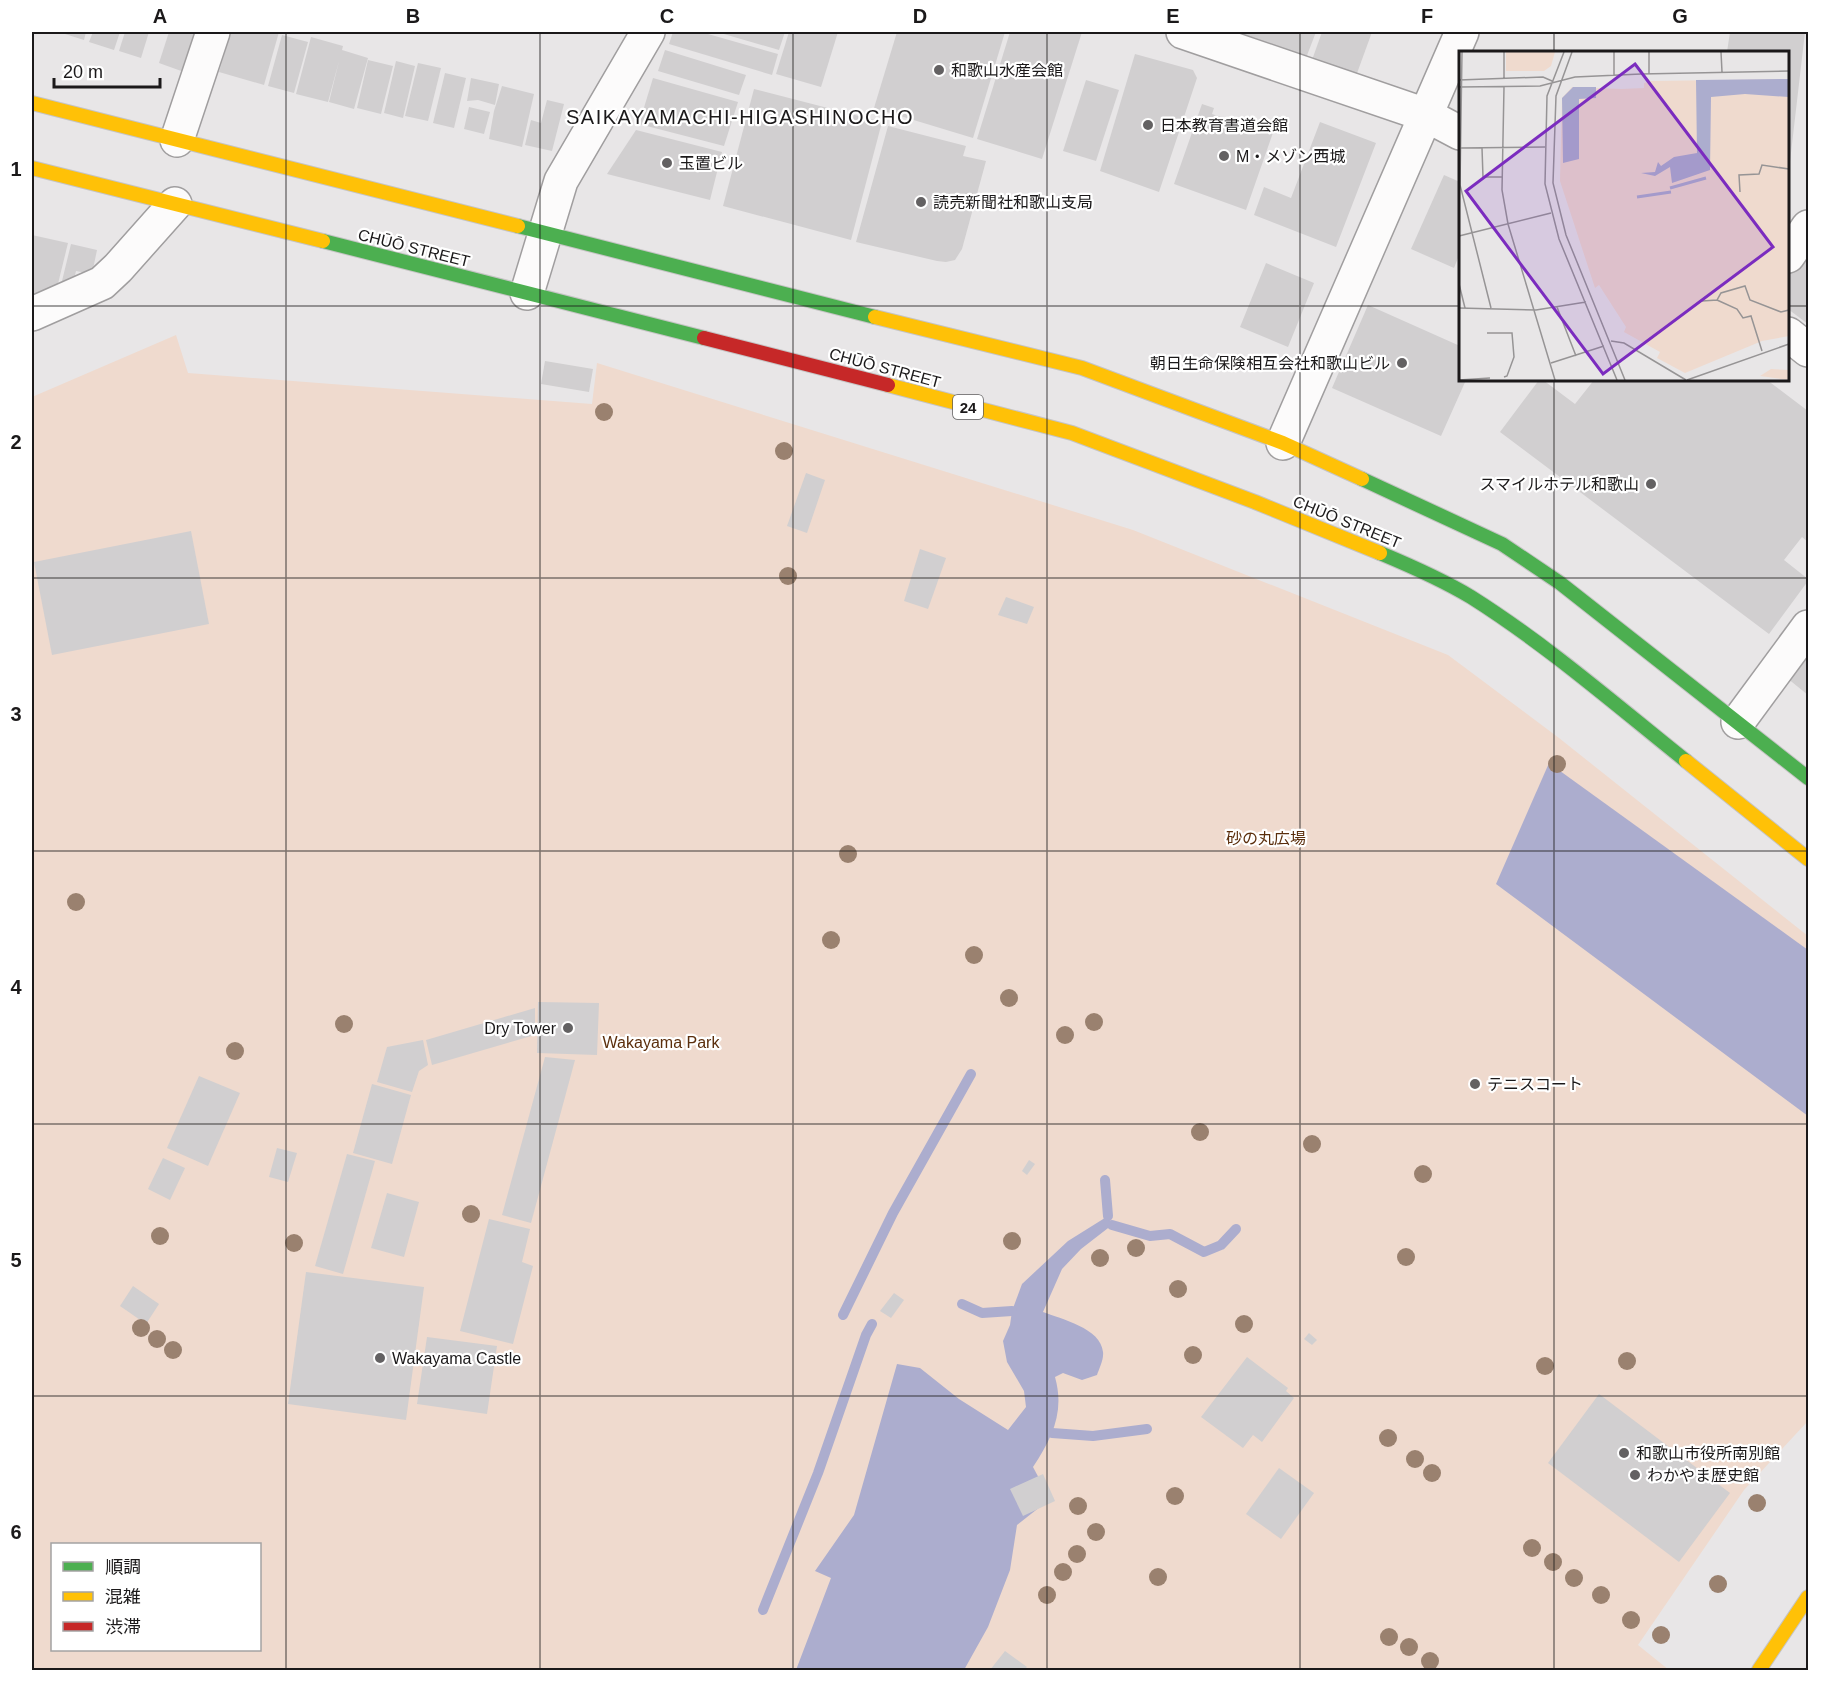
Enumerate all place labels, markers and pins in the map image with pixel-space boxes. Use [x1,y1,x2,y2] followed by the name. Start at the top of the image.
[951,62,1063,79] place label: 和歌山水産会館
[932,63,946,77] marker: 和歌山水産会館
[1160,117,1288,134] place label: 日本教育書道会館
[1141,118,1155,132] marker: 日本教育書道会館
[1236,148,1345,165] place label: M・メゾン西城
[1217,149,1231,163] marker: M・メゾン西城
[679,155,743,172] place label: 玉置ビル
[660,156,674,170] marker: 玉置ビル
[933,194,1093,211] place label: 読売新聞社和歌山支局
[914,195,928,209] marker: 読売新聞社和歌山支局
[1150,355,1390,372] place label: 朝日生命保険相互会社和歌山ビル
[1395,356,1409,370] marker: 朝日生命保険相互会社和歌山ビル
[1479,476,1639,493] place label: スマイルホテル和歌山
[1644,477,1658,491] marker: スマイルホテル和歌山
[484,1020,557,1037] place label: Dry Tower
[561,1021,575,1035] marker: Dry Tower
[1487,1076,1583,1093] place label: テニスコート
[1468,1077,1482,1091] marker: テニスコート
[392,1350,521,1367] place label: Wakayama Castle
[373,1351,387,1365] marker: Wakayama Castle
[1636,1445,1780,1462] place label: 和歌山市役所南別館
[1617,1446,1631,1460] marker: 和歌山市役所南別館
[1647,1467,1759,1484] place label: わかやま歴史館
[1628,1468,1642,1482] marker: わかやま歴史館

